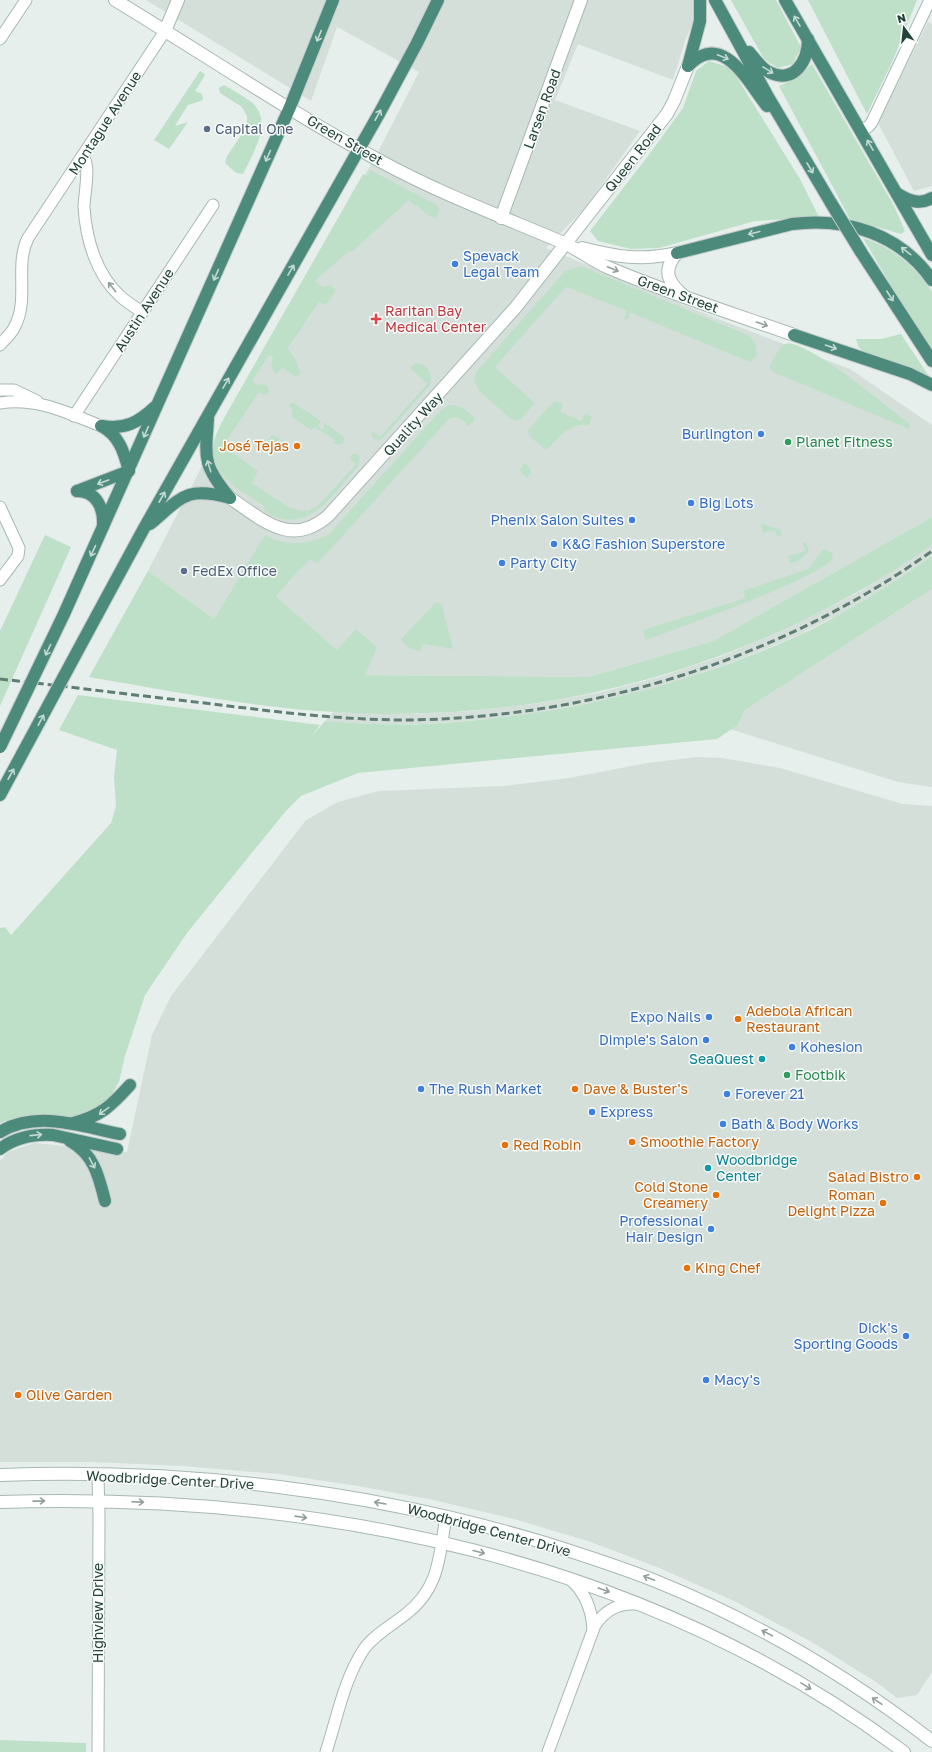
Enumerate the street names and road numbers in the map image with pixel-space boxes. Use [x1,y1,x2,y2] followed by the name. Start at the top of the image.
[519,67,564,151] street label: Larsen Road
[65,68,145,178] street label: Montague Avenue
[304,111,386,168] street label: Green Street
[601,120,664,195] street label: Queen Road
[110,265,177,355] street label: Austin Avenue
[635,271,721,316] street label: Green Street
[379,388,446,459] street label: Quality Way
[85,1467,255,1492] street label: Woodbridge Center Drive
[406,1500,573,1560] street label: Woodbridge Center Drive
[89,1563,106,1663] street label: Highview Drive

